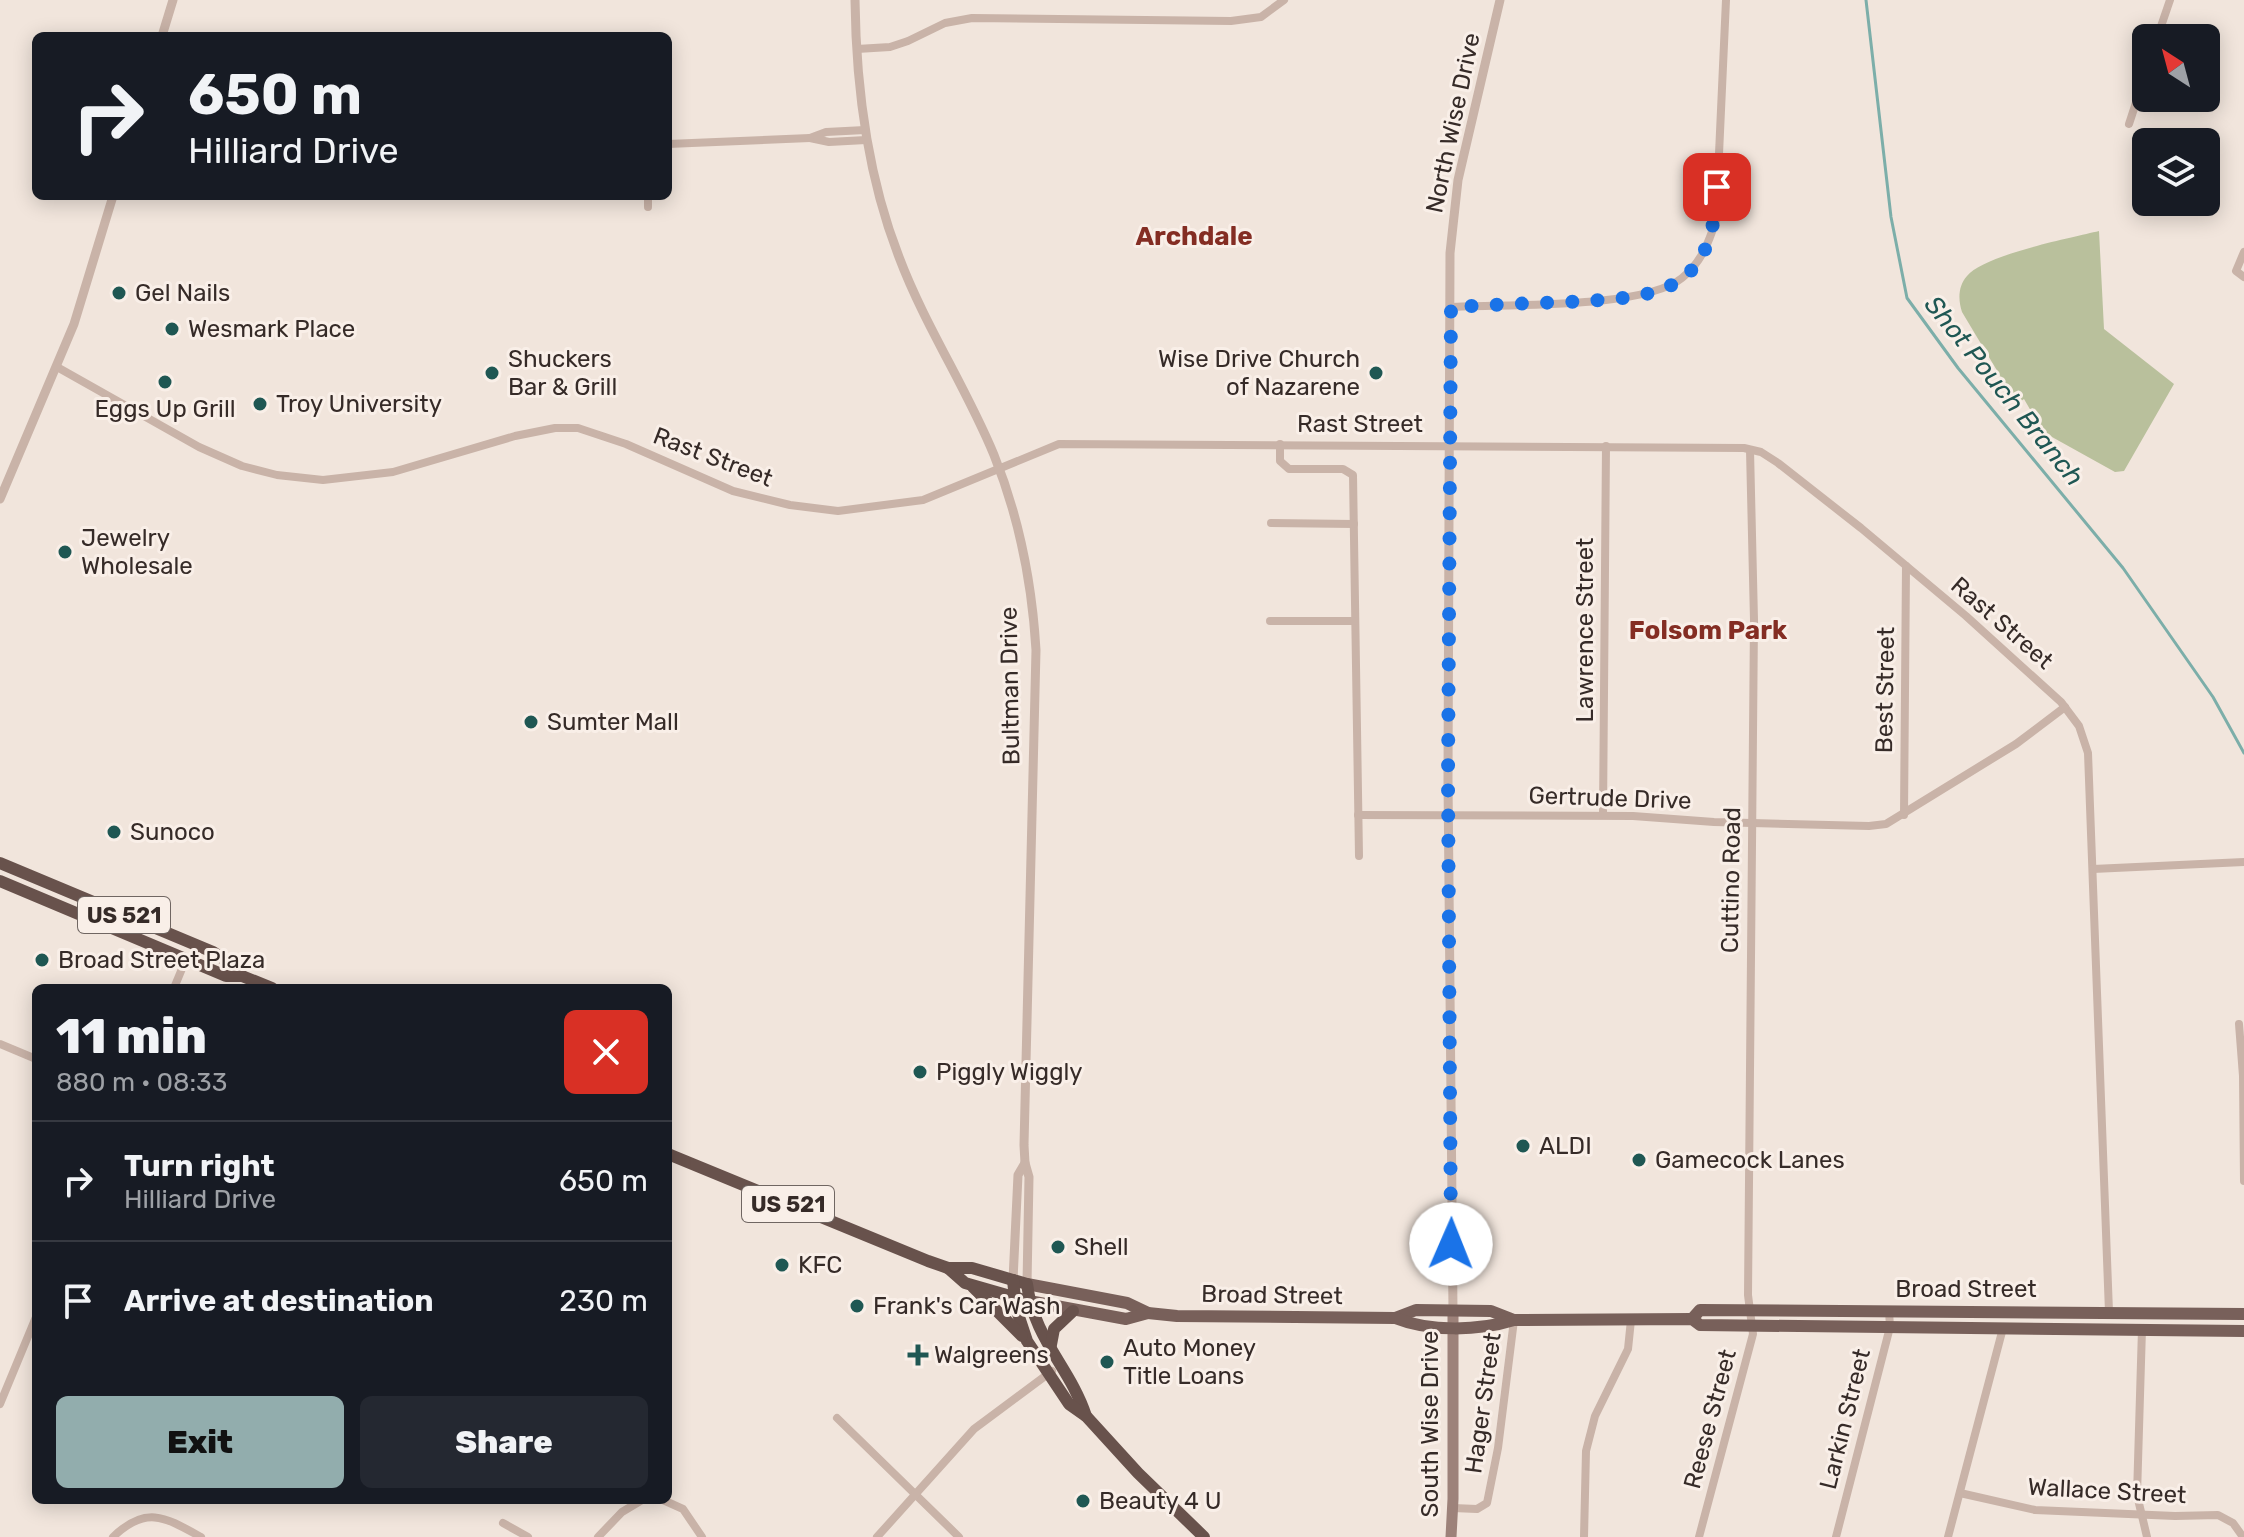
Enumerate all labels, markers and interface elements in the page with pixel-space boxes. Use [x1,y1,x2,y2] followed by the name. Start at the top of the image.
[2132,24,2220,112] north arrow
[2132,24,2220,216] map controls
[1420,30,1486,216] street label: North Wise Drive
[188,62,362,128] text: 650 m
[56,64,160,168] icon: right
[2132,128,2220,216] button: layers
[188,129,399,172] text: Hilliard Drive
[1683,153,1751,221] pin
[1695,165,1739,209] icon: arrive
[1135,221,1253,252] district label: Archdale
[135,279,230,307] place label: Gel Nails
[110,284,128,302] marker: Gel Nails
[1918,290,2090,492] water label: Shot Pouch Branch
[188,315,355,343] place label: Wesmark Place
[163,320,181,338] marker: Wesmark Place
[508,345,617,401] place label: Shuckers Bar & Grill
[1158,345,1360,401] place label: Wise Drive Church of Nazarene
[483,364,501,382] marker: Shuckers Bar & Grill
[1367,364,1385,382] marker: Wise Drive Church of Nazarene
[156,373,174,391] marker: Eggs Up Grill
[276,390,442,418] place label: Troy University
[94,395,236,423] place label: Eggs Up Grill
[251,395,269,413] marker: Troy University
[1297,410,1423,438] street label: Rast Street
[649,421,777,493] street label: Rast Street
[81,524,193,580] place label: Jewelry Wholesale
[1571,538,1599,722] street label: Lawrence Street
[56,543,74,561] marker: Jewelry Wholesale
[1945,571,2059,675] street label: Rast Street
[995,607,1025,765] street label: Bultman Drive
[1629,615,1788,646] district label: Folsom Park
[1870,627,1900,753] street label: Best Street
[547,708,679,736] place label: Sumter Mall
[522,713,540,731] marker: Sumter Mall
[1528,781,1692,815] street label: Gertrude Drive
[1716,807,1746,953] street label: Cuttino Road
[130,818,215,846] place label: Sunoco
[105,823,123,841] marker: Sunoco
[78,897,170,933] road number: US 521
[58,946,265,974] place label: Broad Street Plaza
[33,951,51,969] marker: Broad Street Plaza
[56,1008,207,1065] text: 11 min
[564,1010,648,1094] button: close
[936,1058,1083,1086] place label: Piggly Wiggly
[911,1063,929,1081] marker: Piggly Wiggly
[56,1067,227,1098] text: 880 m · 08:33
[1539,1132,1592,1160] place label: ALDI
[1514,1137,1532,1155] marker: ALDI
[1655,1146,1845,1174] place label: Gamecock Lanes
[124,1148,275,1184] text: Turn right
[1630,1151,1648,1169] marker: Gamecock Lanes
[56,1159,100,1203] icon: right
[559,1163,648,1199] text: 650 m
[124,1184,276,1215] text: Hilliard Drive
[742,1186,834,1222] road number: US 521
[1409,1202,1493,1286] position arrow
[1074,1233,1129,1261] place label: Shell
[1049,1238,1067,1256] marker: Shell
[798,1251,842,1279] place label: KFC
[773,1256,791,1274] marker: KFC
[1895,1275,2037,1303] street label: Broad Street
[56,1279,100,1323] icon: arrive
[1201,1280,1343,1310] street label: Broad Street
[124,1283,434,1319] text: Arrive at destination
[559,1283,648,1319] text: 230 m
[873,1292,1061,1320] place label: Frank's Car Wash
[848,1297,866,1315] marker: Frank's Car Wash
[1416,1331,1444,1518] street label: South Wise Drive
[1459,1331,1507,1475] street label: Hager Street
[1123,1334,1256,1390] place label: Auto Money Title Loans
[934,1341,1049,1369] place label: Walgreens
[909,1346,927,1364] marker: Walgreens
[1678,1346,1742,1492] street label: Reese Street
[1814,1346,1876,1492] street label: Larkin Street
[1098,1353,1116,1371] marker: Auto Money Title Loans
[56,1396,344,1488] button: Exit
[360,1396,648,1488] button: Share
[2027,1473,2187,1509] street label: Wallace Street
[1099,1487,1222,1515] place label: Beauty 4 U
[1074,1492,1092,1510] marker: Beauty 4 U

